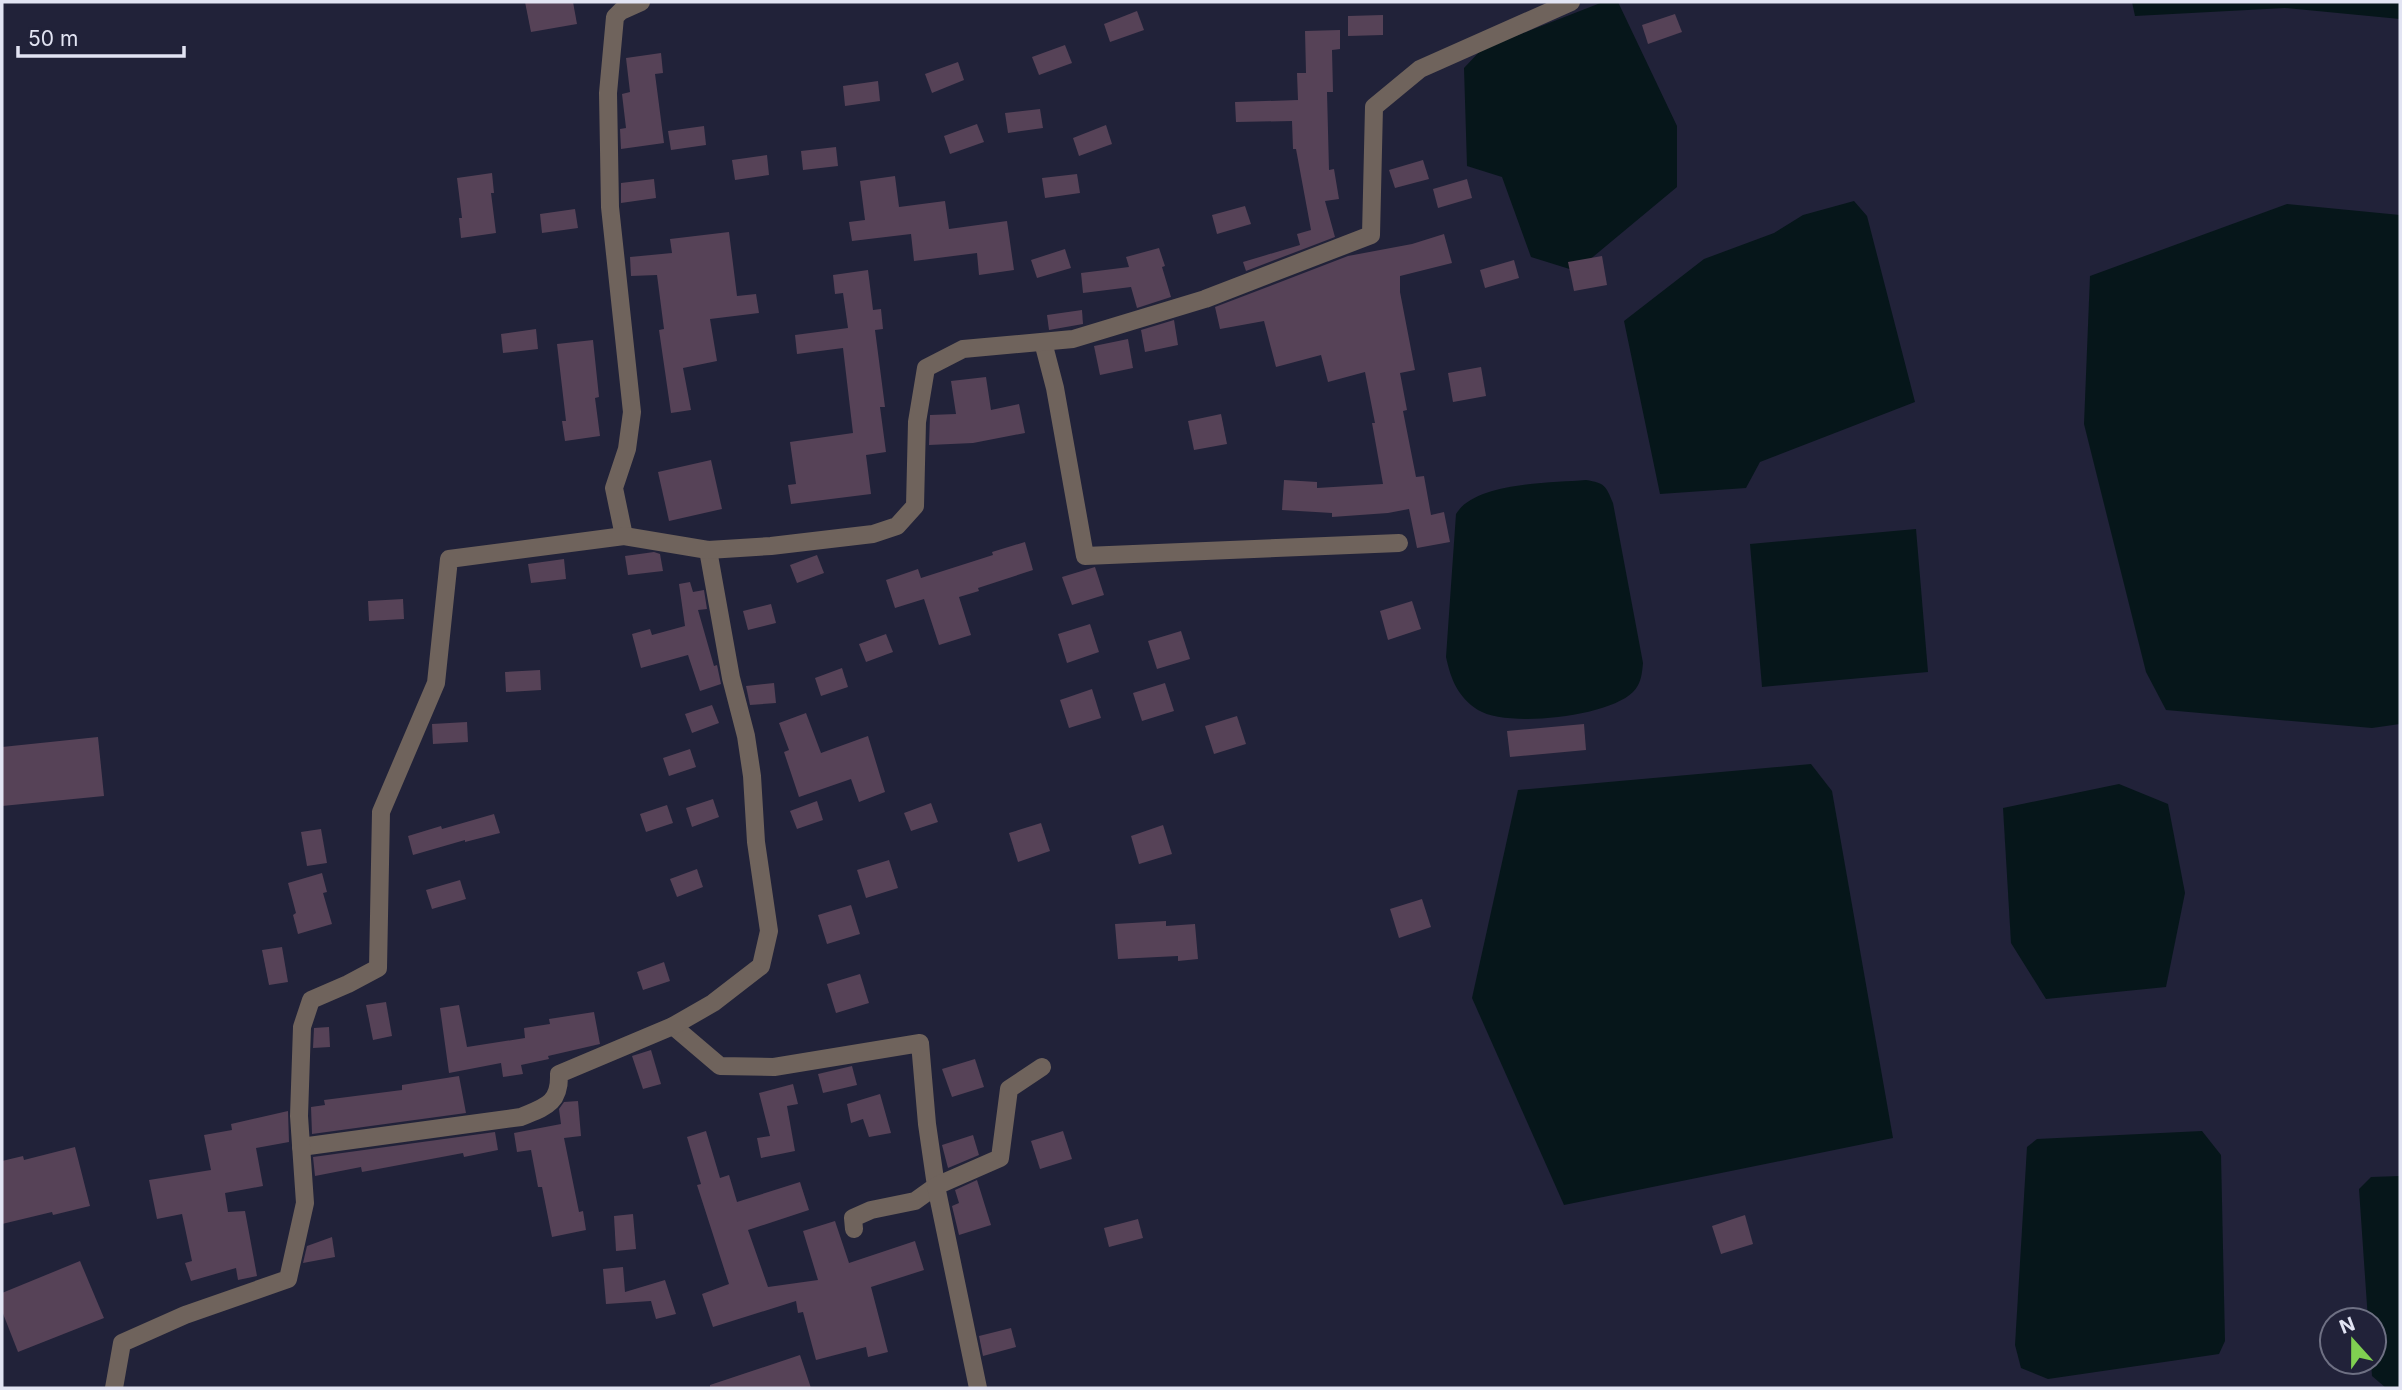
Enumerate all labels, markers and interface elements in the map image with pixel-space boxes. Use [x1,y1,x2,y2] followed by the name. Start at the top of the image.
[18,14,184,58] scale bar
[28,26,78,51] text: 50 m
[2318,1306,2388,1376] north arrow
[2336,1312,2358,1339] text: N

